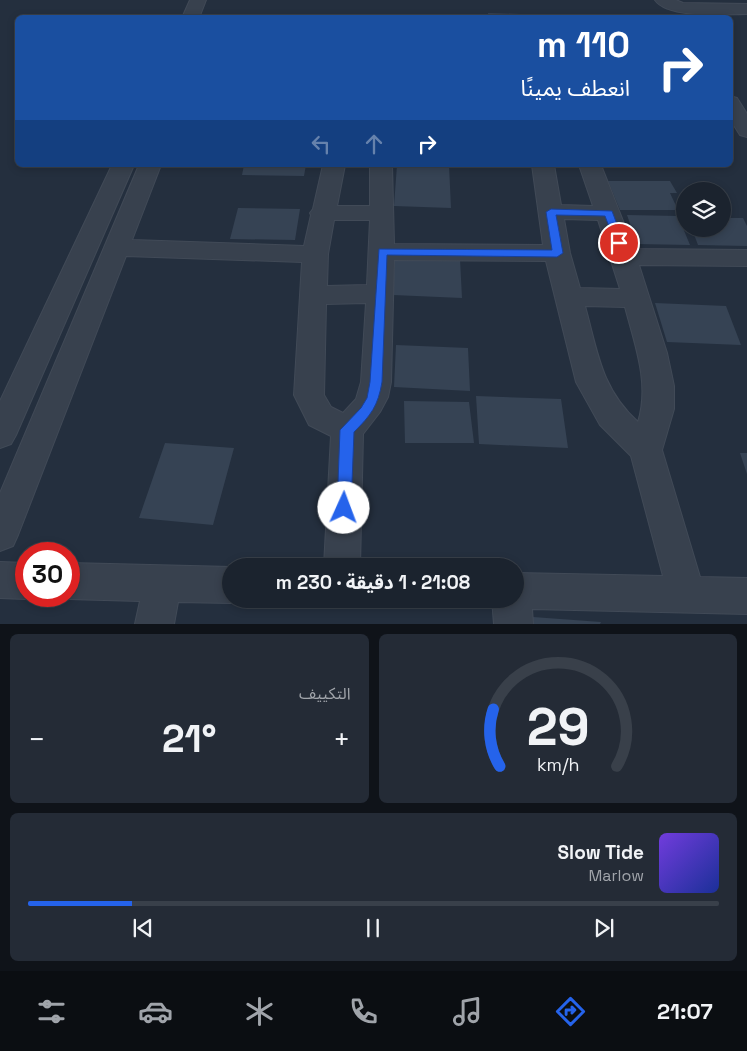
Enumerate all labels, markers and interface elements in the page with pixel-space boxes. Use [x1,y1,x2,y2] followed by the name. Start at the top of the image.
[537,23,630,67] text: 110 m
[648,35,713,100] icon: right
[521,74,630,102] text: انعطف يمينًا
[307,130,335,158] icon: left
[360,130,388,158] icon: ahead
[413,130,441,158] icon: right
[676,182,731,237] map controls
[676,182,731,237] button: layers
[598,222,640,264] pin
[605,229,633,257] icon: arrive
[317,481,369,533] position arrow
[15,542,80,607] speed limit sign: 30
[276,570,470,595] text: 21:08 · 1 دقيقة · 230 m
[299,683,351,704] text: التكييف
[526,694,589,760] text: 29
[162,715,217,763] text: 21°
[28,721,45,757] text: −
[333,721,350,757] text: +
[536,753,579,776] text: km/h
[558,840,644,865] text: Slow Tide
[588,865,644,886] text: Marlow
[129,914,157,942] icon: previous
[359,914,387,942] icon: pause
[590,914,618,942] icon: next
[34,994,69,1029] icon: filters
[138,994,173,1029] icon: car
[242,994,277,1029] icon: climate
[346,994,381,1029] icon: phone
[450,994,485,1029] icon: music
[553,994,588,1029] icon: directions
[657,997,713,1025] text: 21:07

